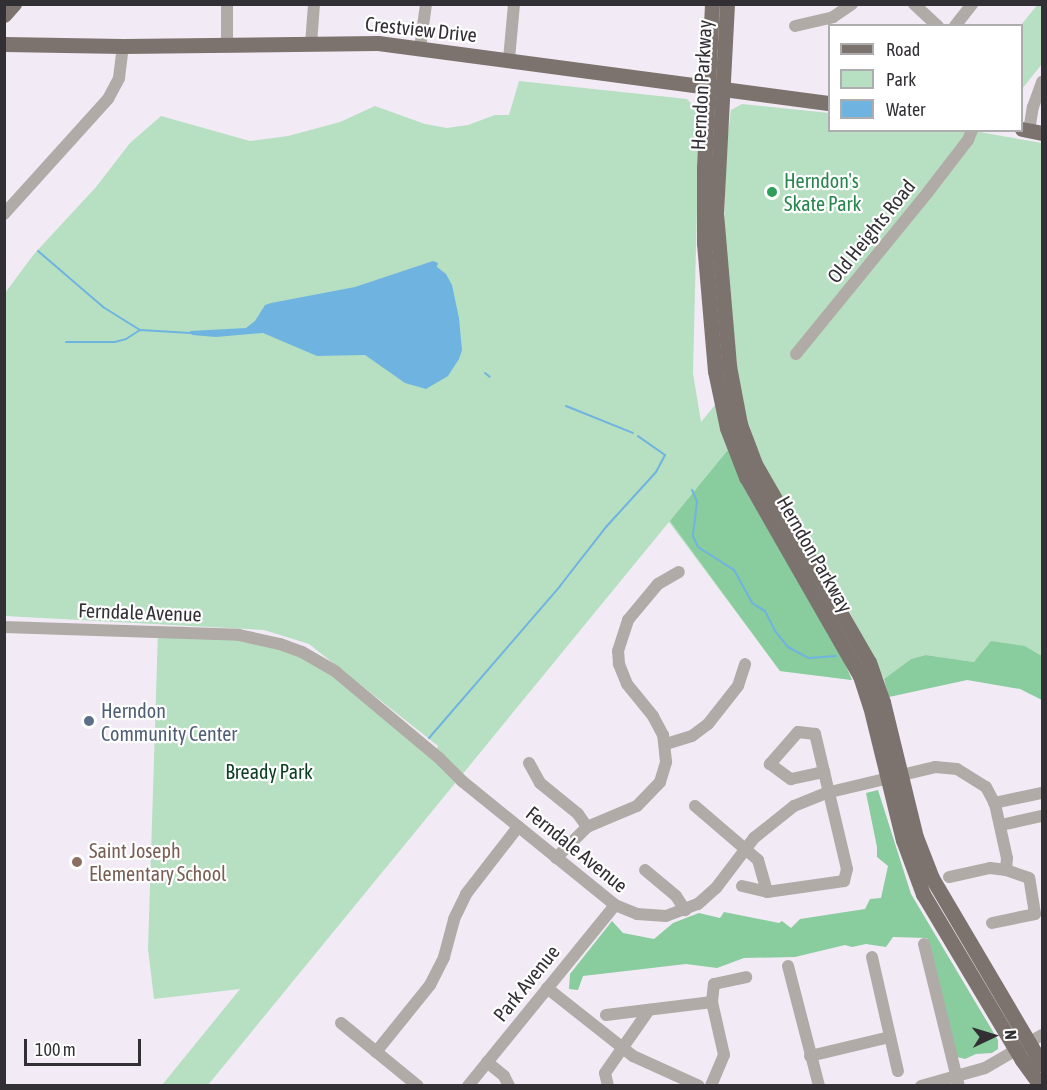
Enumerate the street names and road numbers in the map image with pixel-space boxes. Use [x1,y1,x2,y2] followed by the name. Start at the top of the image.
[364,11,478,47] street label: Crestview Drive
[686,19,716,151] street label: Herndon Parkway
[822,174,920,288] street label: Old Heights Road
[772,492,858,616] street label: Herndon Parkway
[78,598,202,626] street label: Ferndale Avenue
[521,801,633,897] street label: Ferndale Avenue
[488,940,564,1026] street label: Park Avenue

